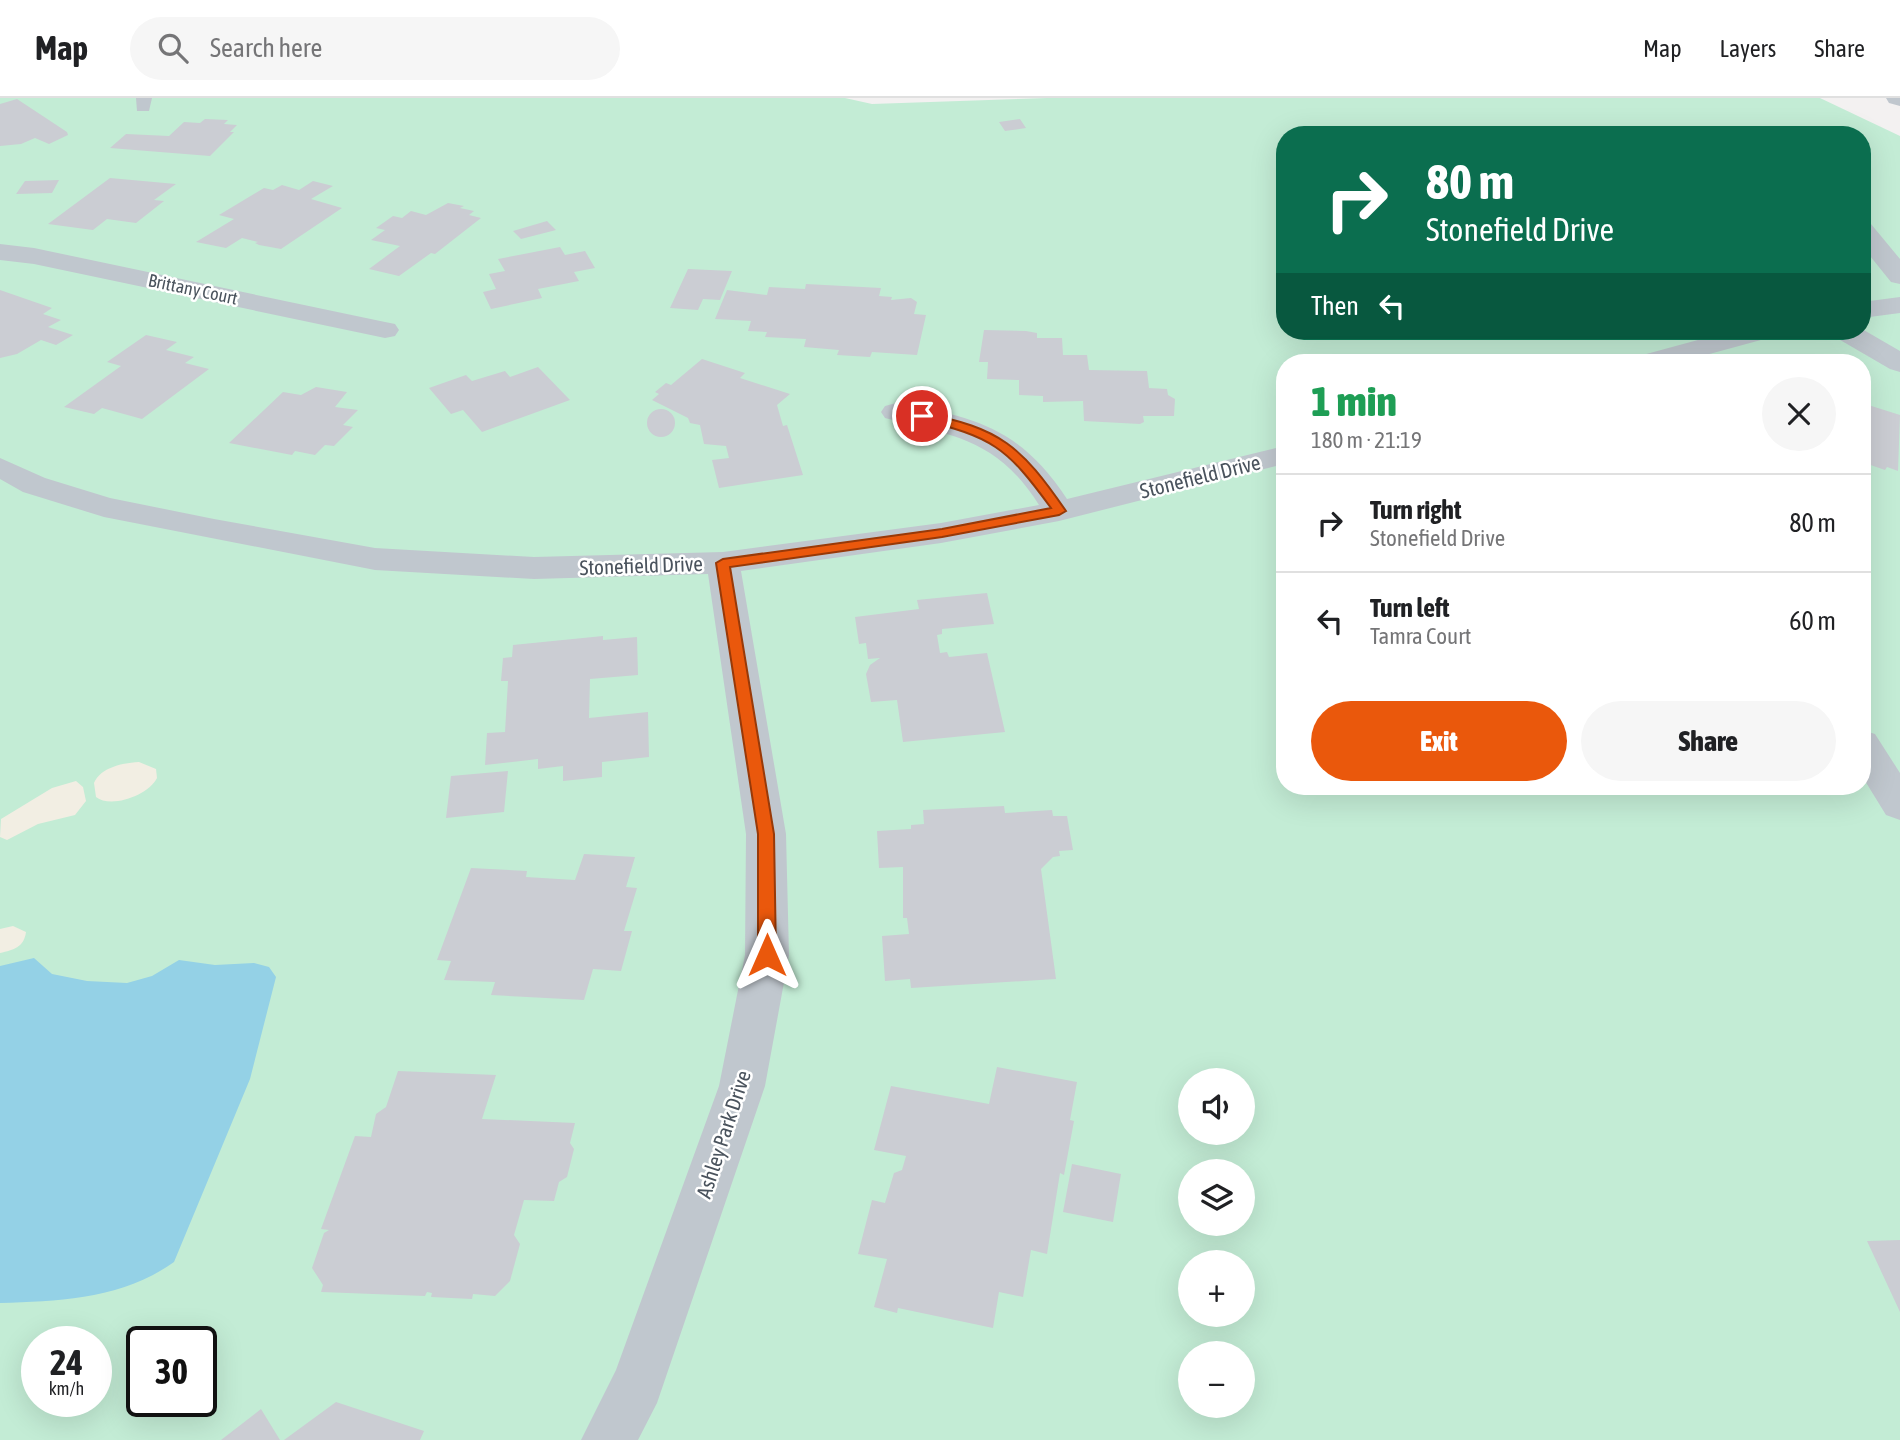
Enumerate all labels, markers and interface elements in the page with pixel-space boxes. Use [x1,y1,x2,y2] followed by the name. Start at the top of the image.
[130,17,620,80] search box
[35,29,88,67] text: Map
[154,29,192,67] icon: search
[210,33,322,63] text: Search here
[1643,35,1682,62] text: Map
[1720,35,1776,62] text: Layers
[1814,35,1865,62] text: Share
[1426,153,1514,209] text: 80 m
[1311,154,1402,245] icon: right
[1426,211,1614,248] text: Stonefield Drive
[146,269,240,309] street label: Brittany Court
[1373,287,1411,325] icon: left
[1311,291,1359,321] text: Then
[1311,377,1397,425] text: 1 min
[1762,377,1836,451] button: close
[892,386,952,446] pin
[903,397,941,435] icon: arrive
[1311,427,1422,453] text: 180 m · 21:19
[1137,449,1263,503] street label: Stonefield Drive
[1370,495,1461,525] text: Turn right
[1311,504,1349,542] icon: right
[1789,508,1836,538] text: 80 m
[1370,525,1505,551] text: Stonefield Drive
[579,551,703,579] street label: Stonefield Drive
[1370,593,1450,623] text: Turn left
[1311,602,1349,640] icon: left
[1789,606,1836,636] text: 60 m
[1370,623,1471,649] text: Tamra Court
[1311,701,1567,781] button: Exit
[1581,701,1836,781] button: Share
[730,918,804,992] position arrow
[691,1067,755,1201] street label: Ashley Park Drive
[1178,1068,1255,1418] map controls
[1178,1068,1255,1145] button: sound
[1178,1159,1255,1236] button: layers
[1178,1250,1255,1327] button: +
[126,1326,217,1417] speed limit sign: 30
[1178,1341,1255,1418] button: −
[50,1342,83,1382] text: 24
[49,1378,84,1399] text: km/h

